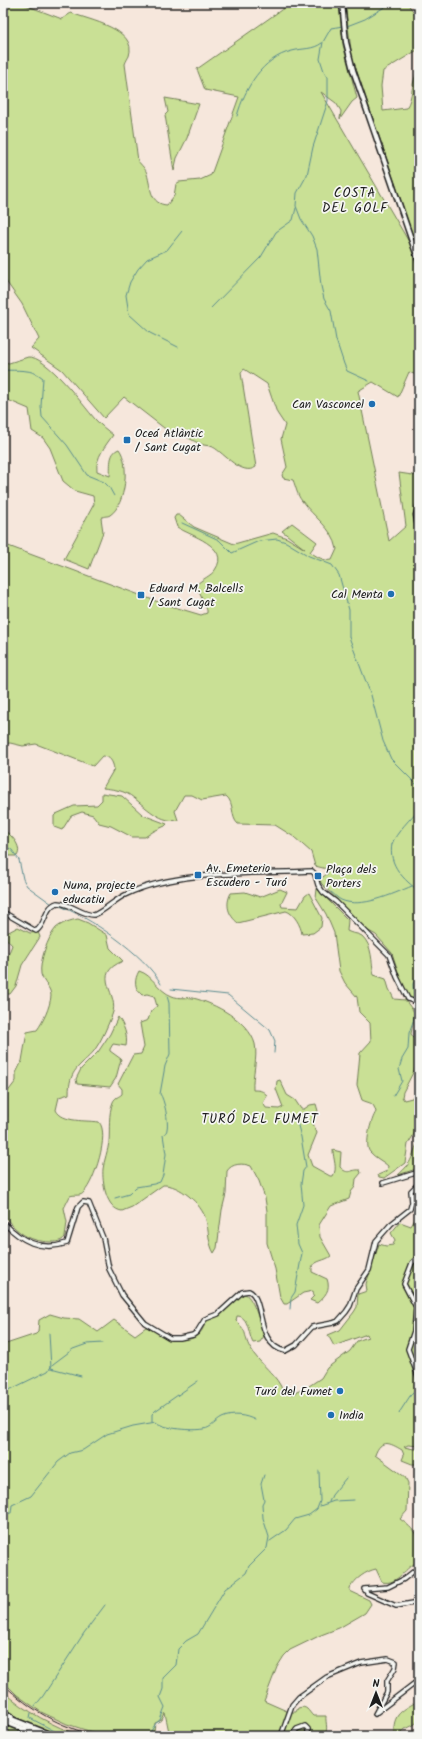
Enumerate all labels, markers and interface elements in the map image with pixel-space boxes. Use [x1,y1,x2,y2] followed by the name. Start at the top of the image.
[322,183,388,219] district label: COSTA DEL GOLF
[292,395,364,414] place label: Can Vasconcel
[367,399,377,409] marker: Can Vasconcel
[135,424,203,457] place label: Oceá Atlàntic / Sant Cugat
[122,435,132,445] marker: Oceá Atlàntic / Sant Cugat
[149,579,243,612] place label: Eduard M. Balcells / Sant Cugat
[331,585,383,604] place label: Cal Menta
[386,589,396,599] marker: Cal Menta
[136,590,146,600] marker: Eduard M. Balcells / Sant Cugat
[206,859,287,892] place label: Av. Emeterio Escudero - Turó
[326,860,376,893] place label: Plaça dels Porters
[193,870,203,880] marker: Av. Emeterio Escudero - Turó
[313,871,323,881] marker: Plaça dels Porters
[63,876,136,909] place label: Nuna, projecte educatiu
[50,887,60,897] marker: Nuna, projecte educatiu
[201,1109,319,1130] district label: TURÓ DEL FUMET
[255,1382,332,1401] place label: Turó del Fumet
[335,1386,345,1396] marker: Turó del Fumet
[339,1406,364,1425] place label: India
[326,1410,336,1420] marker: India
[356,1673,396,1713] north arrow
[373,1675,380,1693] text: N

